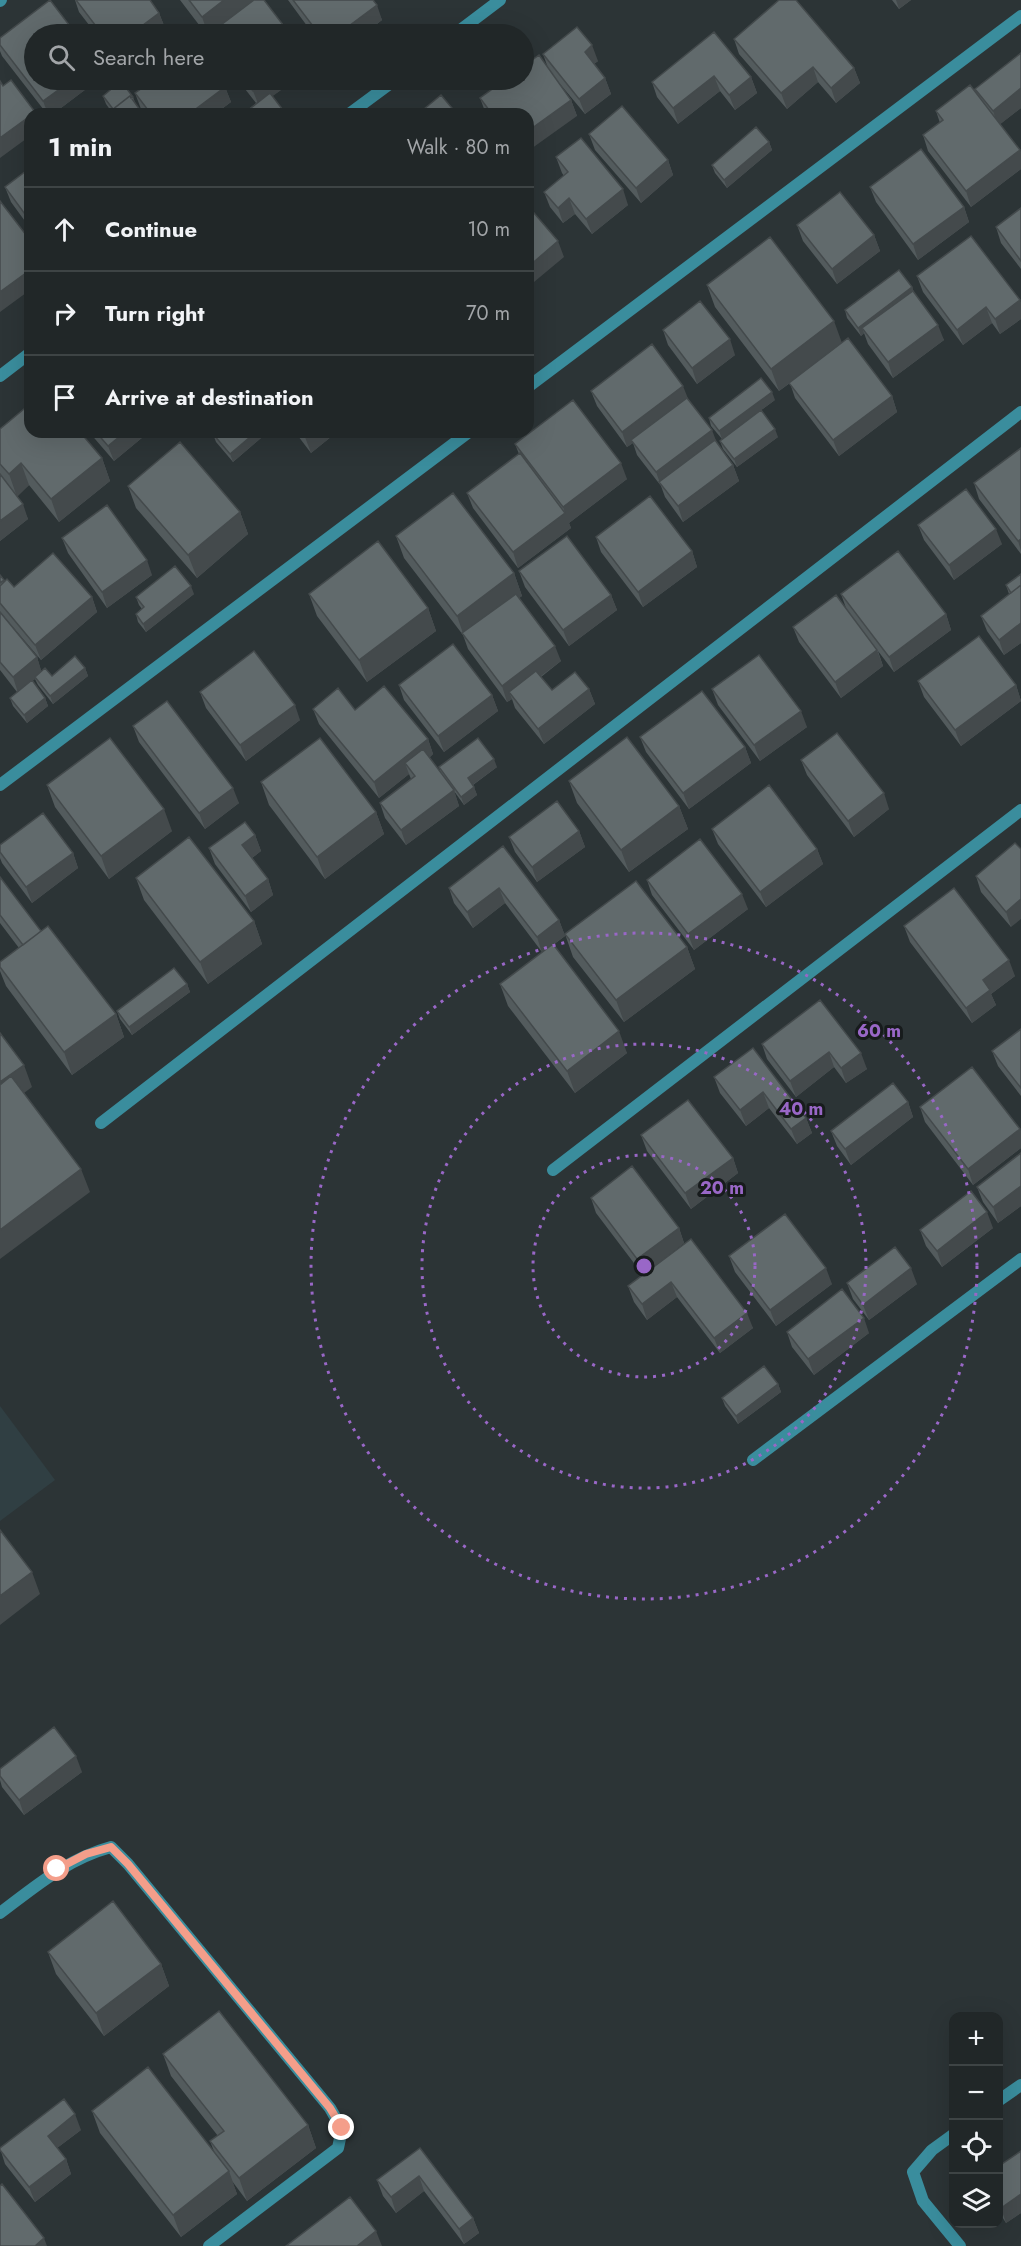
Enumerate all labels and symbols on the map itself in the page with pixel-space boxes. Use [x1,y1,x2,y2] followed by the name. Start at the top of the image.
[857,1018,901,1044] text: 60 m
[779,1096,823,1122] text: 40 m
[700,1175,744,1201] text: 20 m
[634,1256,654,1276] centre of rings
[43,1855,69,1881] route start
[328,2114,354,2140] route end

